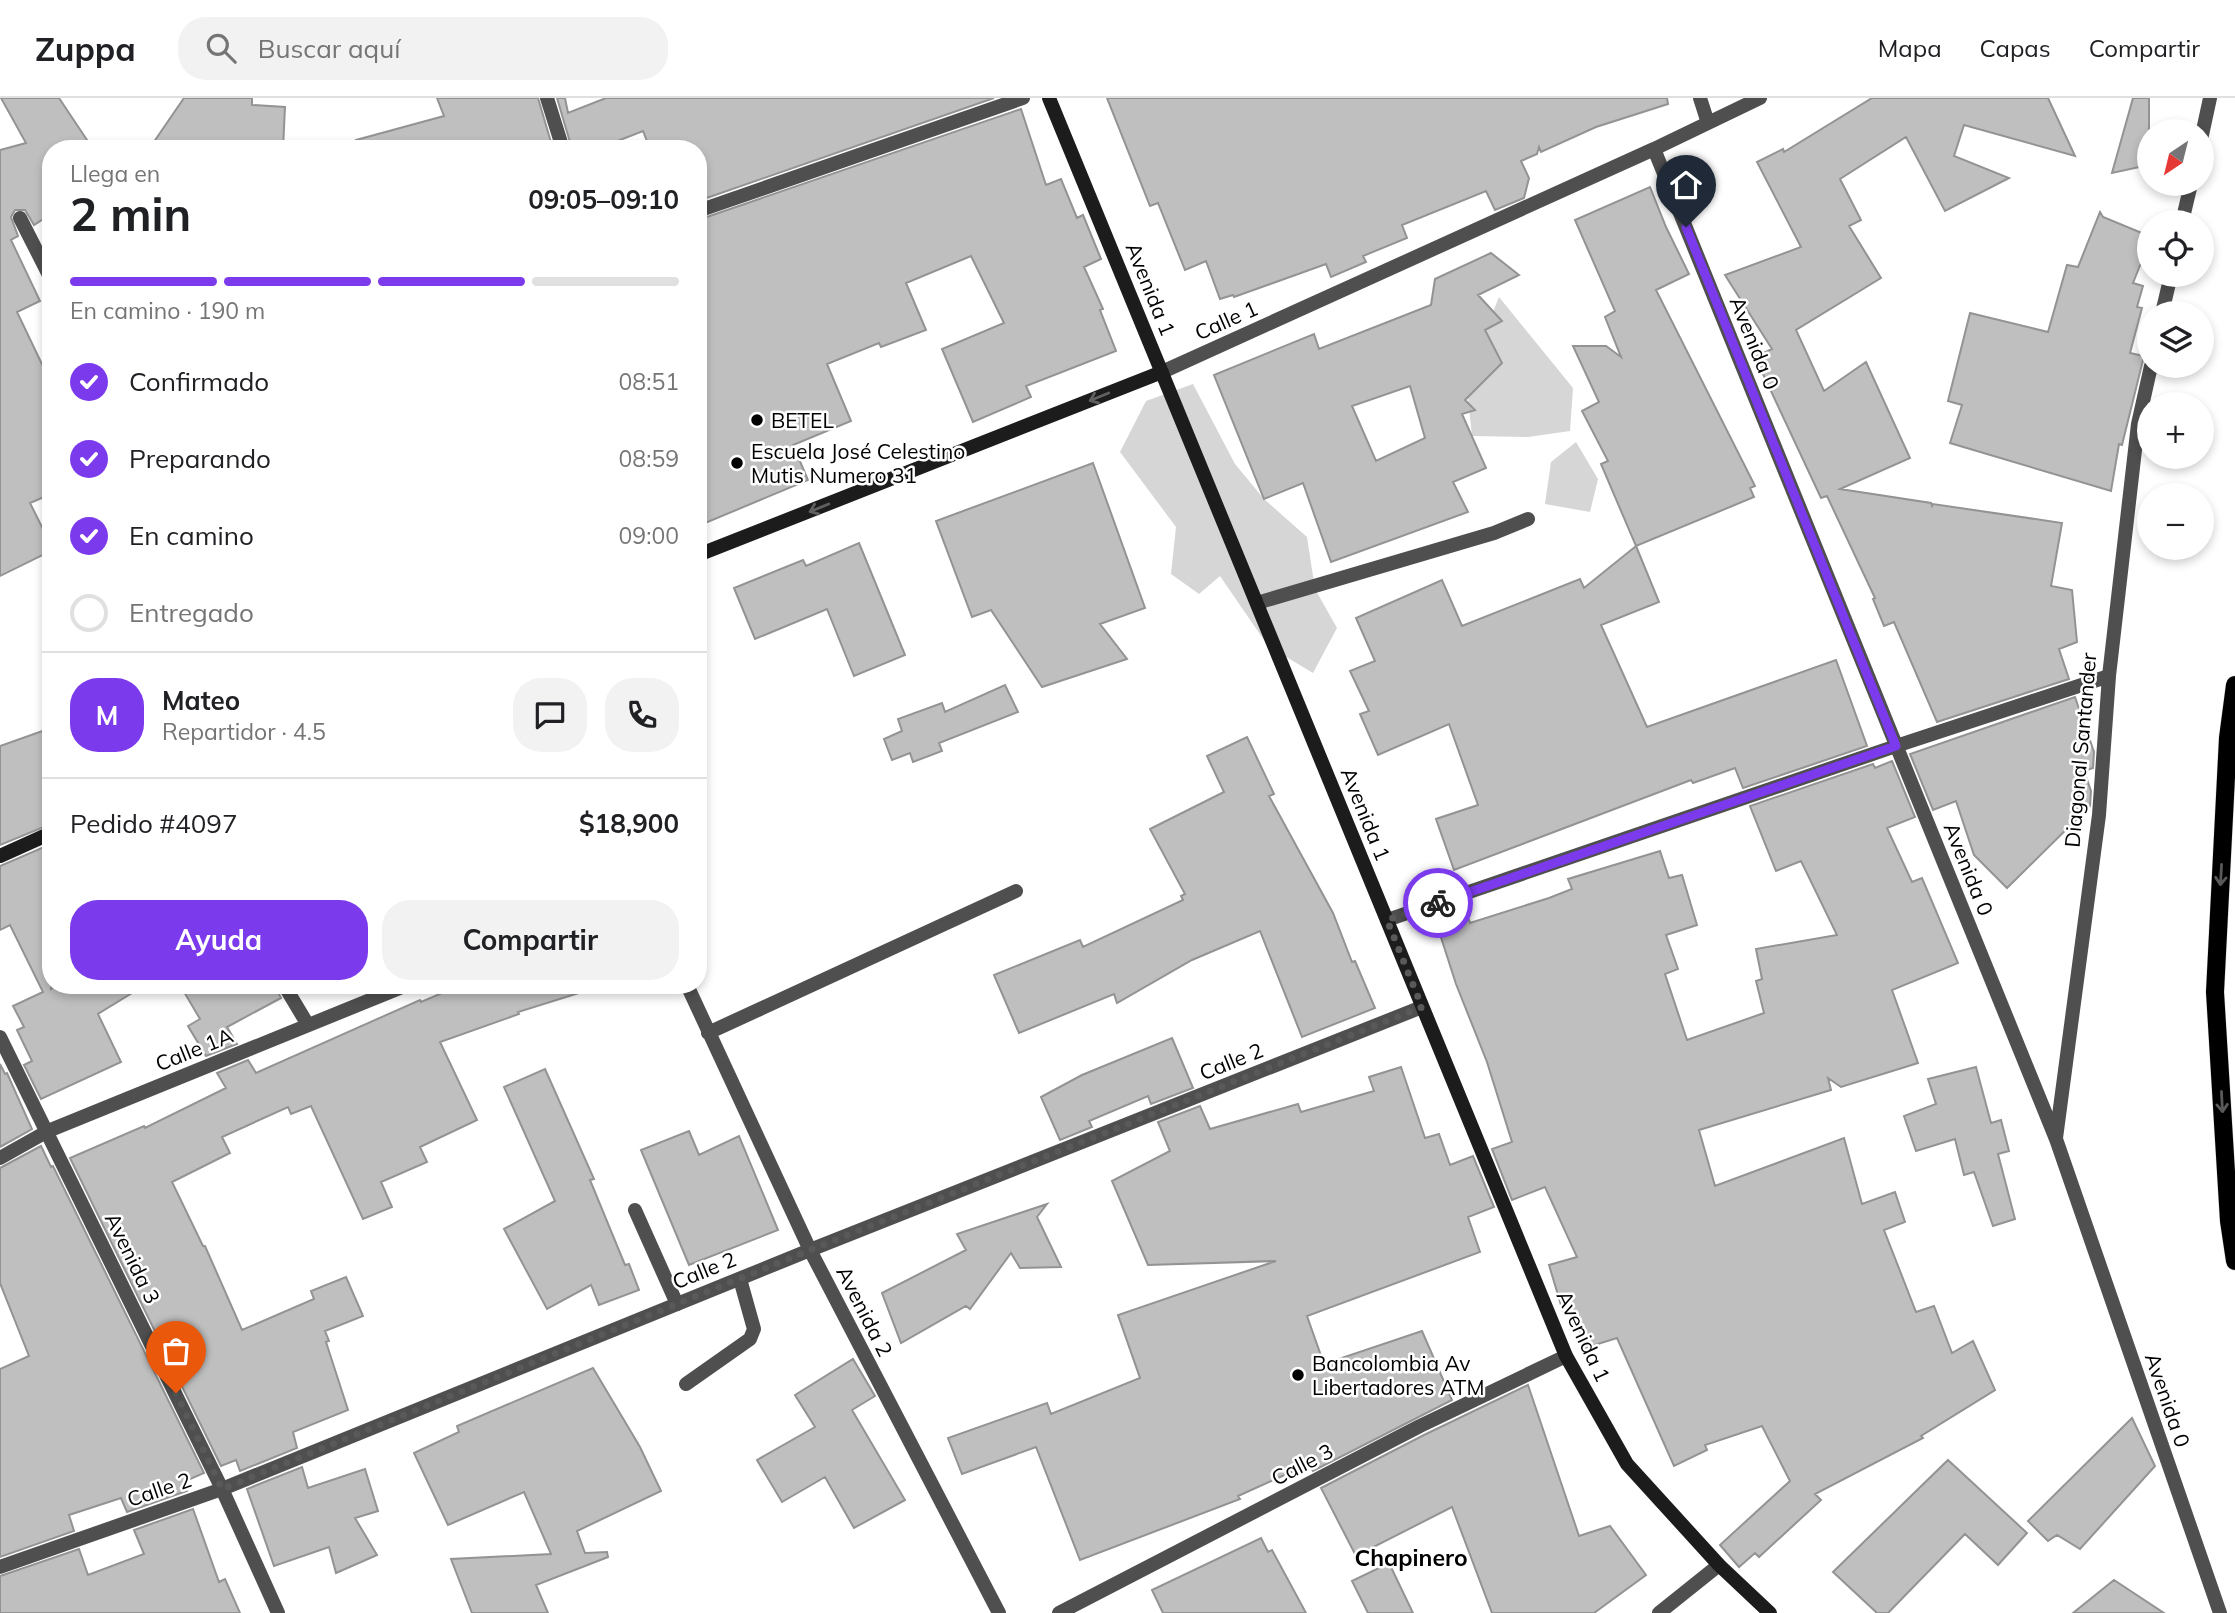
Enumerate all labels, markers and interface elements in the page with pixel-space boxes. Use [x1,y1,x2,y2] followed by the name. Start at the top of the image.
[178,17,668,80] search box
[35,28,136,69] text: Zuppa
[202,29,240,67] icon: search
[258,32,400,65] text: Buscar aquí
[1878,33,1942,63] text: Mapa
[1980,33,2051,63] text: Capas
[2089,33,2200,63] text: Compartir
[2137,119,2214,196] north arrow
[2137,119,2214,560] map controls
[1656,155,1716,227] pin
[70,159,160,188] text: Llega en
[1667,166,1705,204] icon: home
[528,183,679,216] text: 09:05–09:10
[70,185,191,243] text: 2 min
[2137,210,2214,287] button: locate
[1121,239,1181,339] street label: Avenida 1
[1725,293,1785,393] street label: Avenida 0
[1191,295,1261,345] street label: Calle 1
[70,296,265,325] text: En camino · 190 m
[2137,301,2214,378] button: layers
[70,363,108,401] icon: check
[129,365,269,398] text: Confirmado
[619,367,679,396] text: 08:51
[1088,392,1110,405] one-way arrow
[2137,392,2214,469] button: +
[771,407,834,433] place label: BETEL
[749,412,765,428] marker: BETEL
[751,438,965,488] place label: Escuela José Celestino Mutis Numero 31
[70,440,108,478] icon: check
[129,442,271,475] text: Preparando
[619,444,679,473] text: 08:59
[729,455,745,471] marker: Escuela José Celestino Mutis Numero 31
[2137,483,2214,560] button: −
[808,502,830,515] one-way arrow
[70,517,108,555] icon: check
[129,519,254,552] text: En camino
[619,521,679,550] text: 09:00
[129,596,254,629] text: Entregado
[2059,651,2101,848] street label: Diagonal Santander
[513,678,587,752] button: chat
[605,678,679,752] button: phone
[162,684,240,717] text: Mateo
[96,699,118,732] text: M
[162,717,326,746] text: Repartidor · 4.5
[1336,764,1396,864] street label: Avenida 1
[70,807,238,840] text: Pedido #4097
[579,807,679,840] text: $18,900
[1939,819,1999,919] street label: Avenida 0
[2215,864,2228,887] one-way arrow
[1403,868,1473,938] courier
[1419,884,1457,922] icon: bike
[70,900,368,980] button: Ayuda
[382,900,679,980] button: Compartir
[151,1021,237,1076] street label: Calle 1A
[1195,1037,1267,1085] street label: Calle 2
[2216,1091,2229,1113] one-way arrow
[100,1208,166,1308] street label: Avenida 3
[668,1246,740,1294] street label: Calle 2
[831,1261,899,1361] street label: Avenida 2
[1552,1286,1616,1386] street label: Avenida 1
[146,1321,206,1393] pin
[157,1332,195,1370] icon: bag
[2140,1349,2196,1451] street label: Avenida 0
[1312,1350,1485,1400] place label: Bancolombia Av Libertadores ATM
[1290,1367,1306,1383] marker: Bancolombia Av Libertadores ATM
[1267,1437,1337,1491] street label: Calle 3
[124,1466,194,1512] street label: Calle 2
[1354,1543,1468,1572] district label: Chapinero

